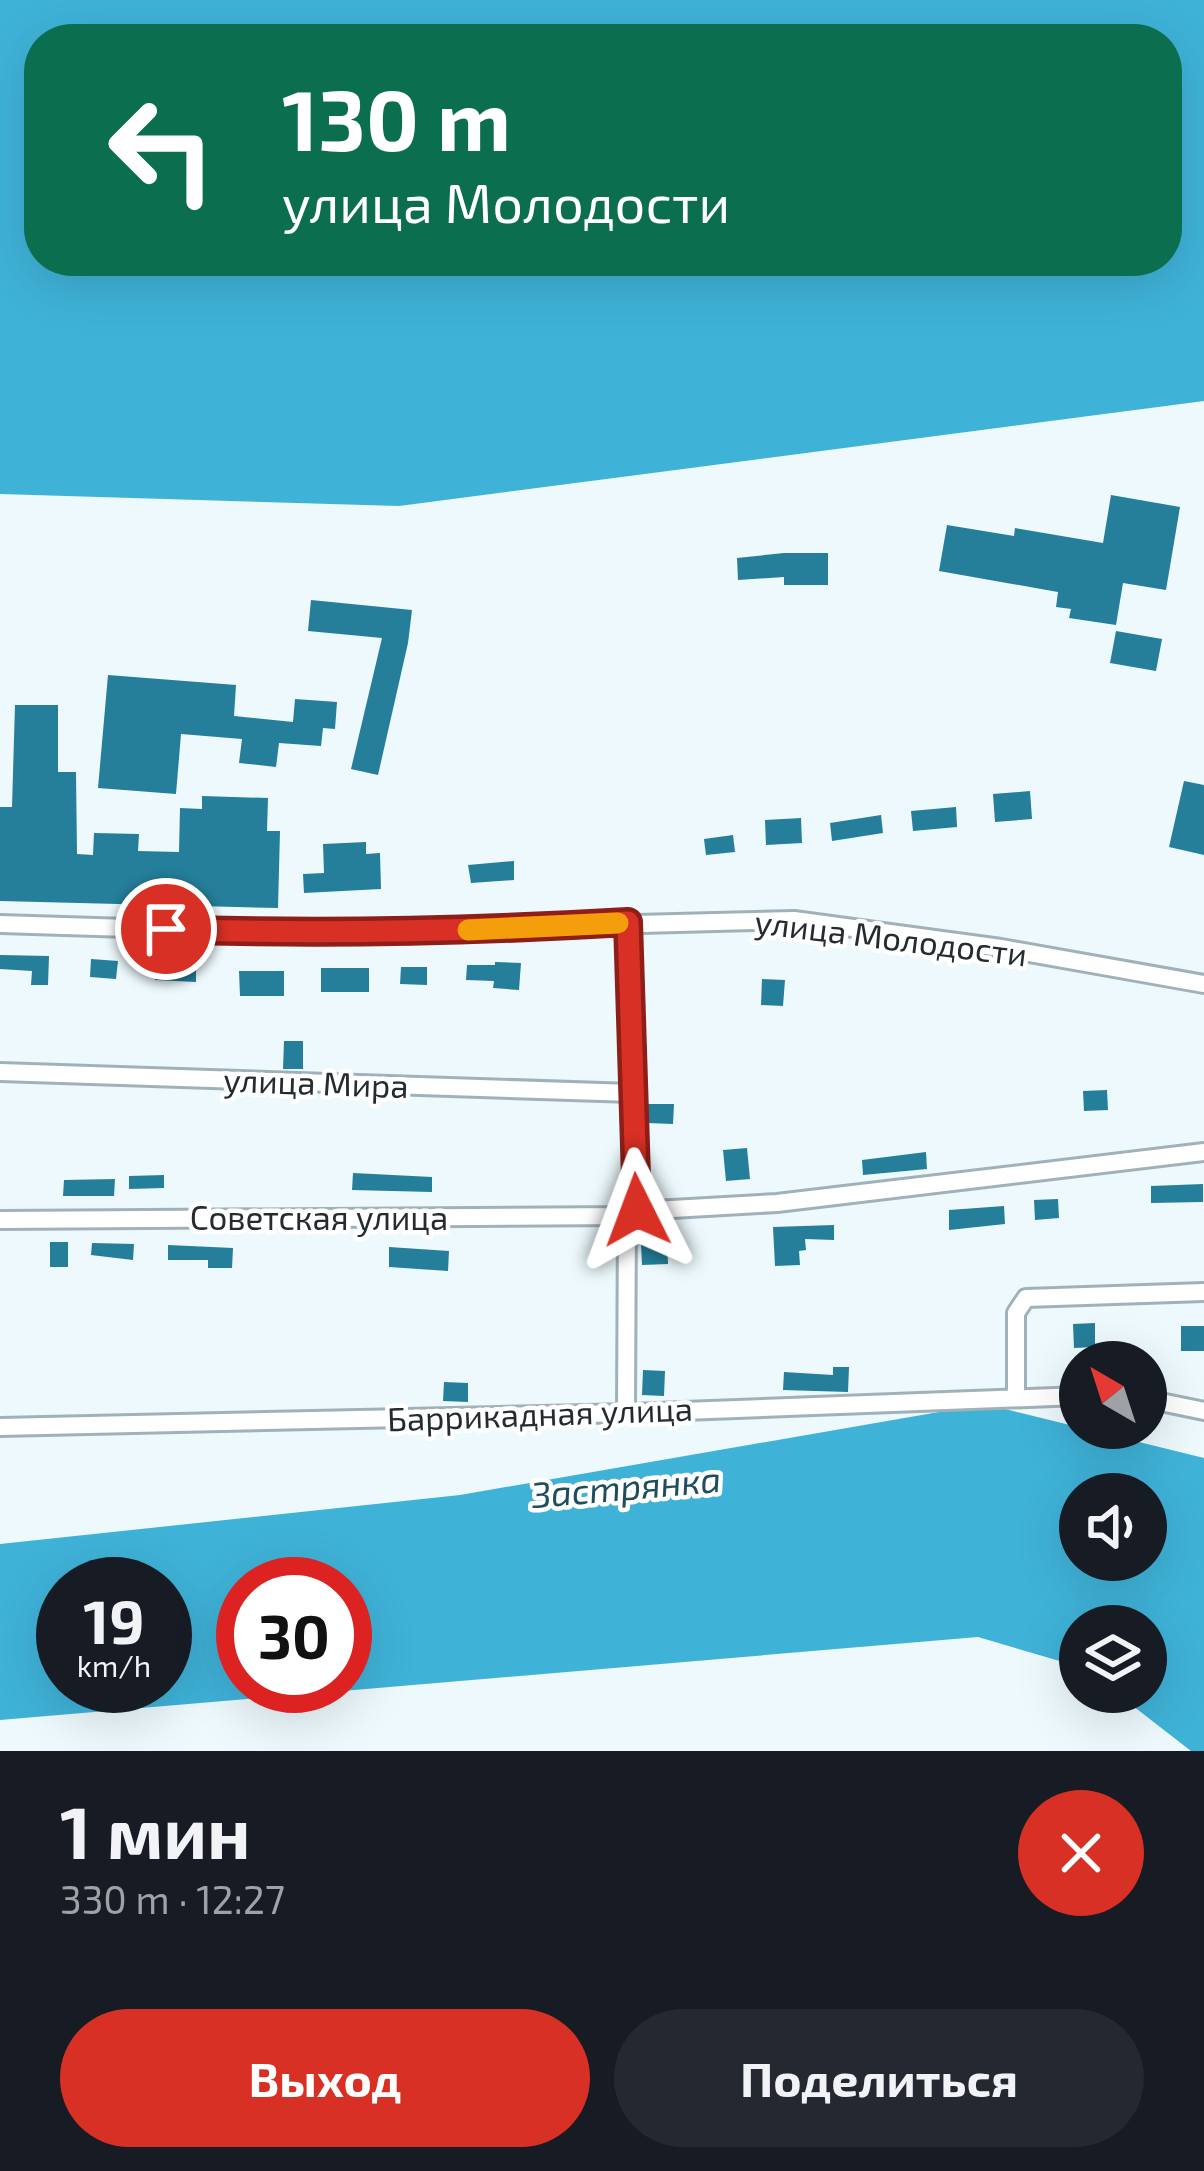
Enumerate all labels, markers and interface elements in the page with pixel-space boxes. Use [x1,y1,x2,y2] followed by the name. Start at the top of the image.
[282,67,511,168] text: 130 m
[84,72,240,228] icon: left
[282,169,730,234] text: улица Молодости
[115,878,217,980] pin
[133,896,199,962] icon: arrive
[753,900,1029,975] street label: улица Молодости
[223,1059,409,1106] street label: улица Мира
[574,1147,700,1273] position arrow
[190,1197,448,1238] street label: Советская улица
[1059,1341,1167,1449] north arrow
[1059,1341,1167,1713] map controls
[386,1388,694,1439] street label: Баррикадная улица
[528,1456,722,1515] water label: Застрянка
[1059,1473,1167,1581] button: sound
[216,1557,372,1713] speed limit sign: 30
[83,1584,145,1656] text: 19
[1059,1605,1167,1713] button: layers
[77,1647,151,1683] text: km/h
[60,1787,251,1873] text: 1 мин
[1018,1790,1144,1916] button: close
[60,1875,285,1922] text: 330 m · 12:27
[60,2009,590,2147] button: Выход
[614,2009,1144,2147] button: Поделиться

